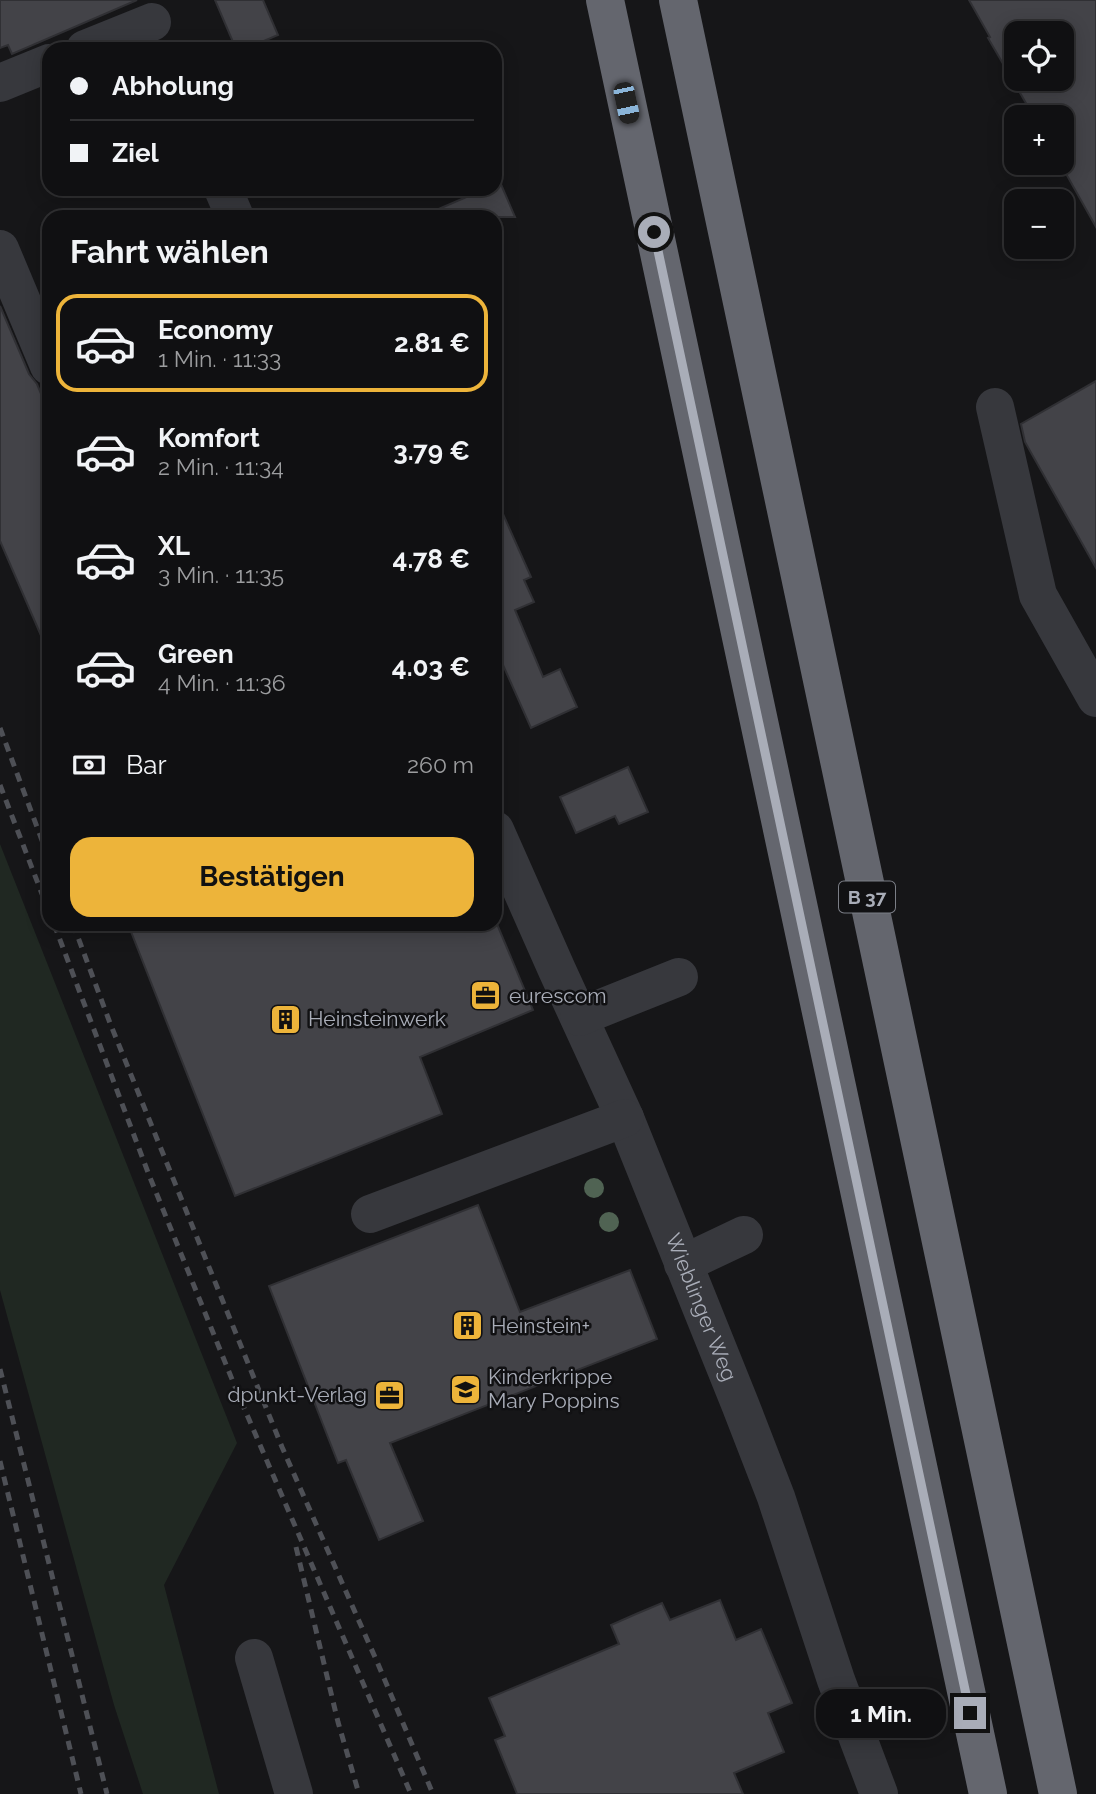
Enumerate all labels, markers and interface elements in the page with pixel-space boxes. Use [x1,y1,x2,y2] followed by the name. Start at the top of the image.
[1004,21,1074,259] map controls
[1004,21,1074,91] button: locate
[112,71,234,101] text: Abholung
[612,80,641,126] car
[1004,105,1074,175] button: +
[112,138,159,168] text: Ziel
[1004,189,1074,259] button: −
[638,216,670,248] route start
[70,233,269,270] text: Fahrt wählen
[74,312,137,375] icon: car
[158,315,273,345] text: Economy
[394,328,470,358] text: 2.81 €
[158,345,281,372] text: 1 Min. · 11:33
[74,420,137,483] icon: car
[158,423,260,453] text: Komfort
[393,436,470,466] text: 3.79 €
[158,453,284,480] text: 2 Min. · 11:34
[74,528,137,591] icon: car
[158,531,190,561] text: XL
[393,544,470,574] text: 4.78 €
[158,561,284,588] text: 3 Min. · 11:35
[74,636,137,699] icon: car
[158,639,234,669] text: Green
[392,652,470,682] text: 4.03 €
[158,669,286,696] text: 4 Min. · 11:36
[70,746,108,784] icon: cash
[126,750,167,780] text: Bar
[407,751,474,778] text: 260 m
[70,837,474,917] button: Bestätigen
[839,882,895,912] road number: B 37
[469,979,503,1013] office icon: eurescom
[509,983,607,1008] place label: eurescom
[268,1002,302,1036] building icon: Heinsteinwerk
[308,1006,446,1031] place label: Heinsteinwerk
[661,1230,742,1385] street label: Wieblinger Weg
[451,1309,485,1343] building icon: Heinstein+
[491,1313,590,1338] place label: Heinstein+
[488,1364,620,1413] place label: Kinderkrippe Mary Poppins
[448,1372,482,1406] school or university icon: Kinderkrippe Mary Poppins
[373,1378,407,1412] office icon: dpunkt-Verlag
[227,1382,367,1407] place label: dpunkt-Verlag
[816,1688,946,1738] callout: 1 Min.
[954,1697,986,1729] route end
[850,1700,912,1727] text: 1 Min.

